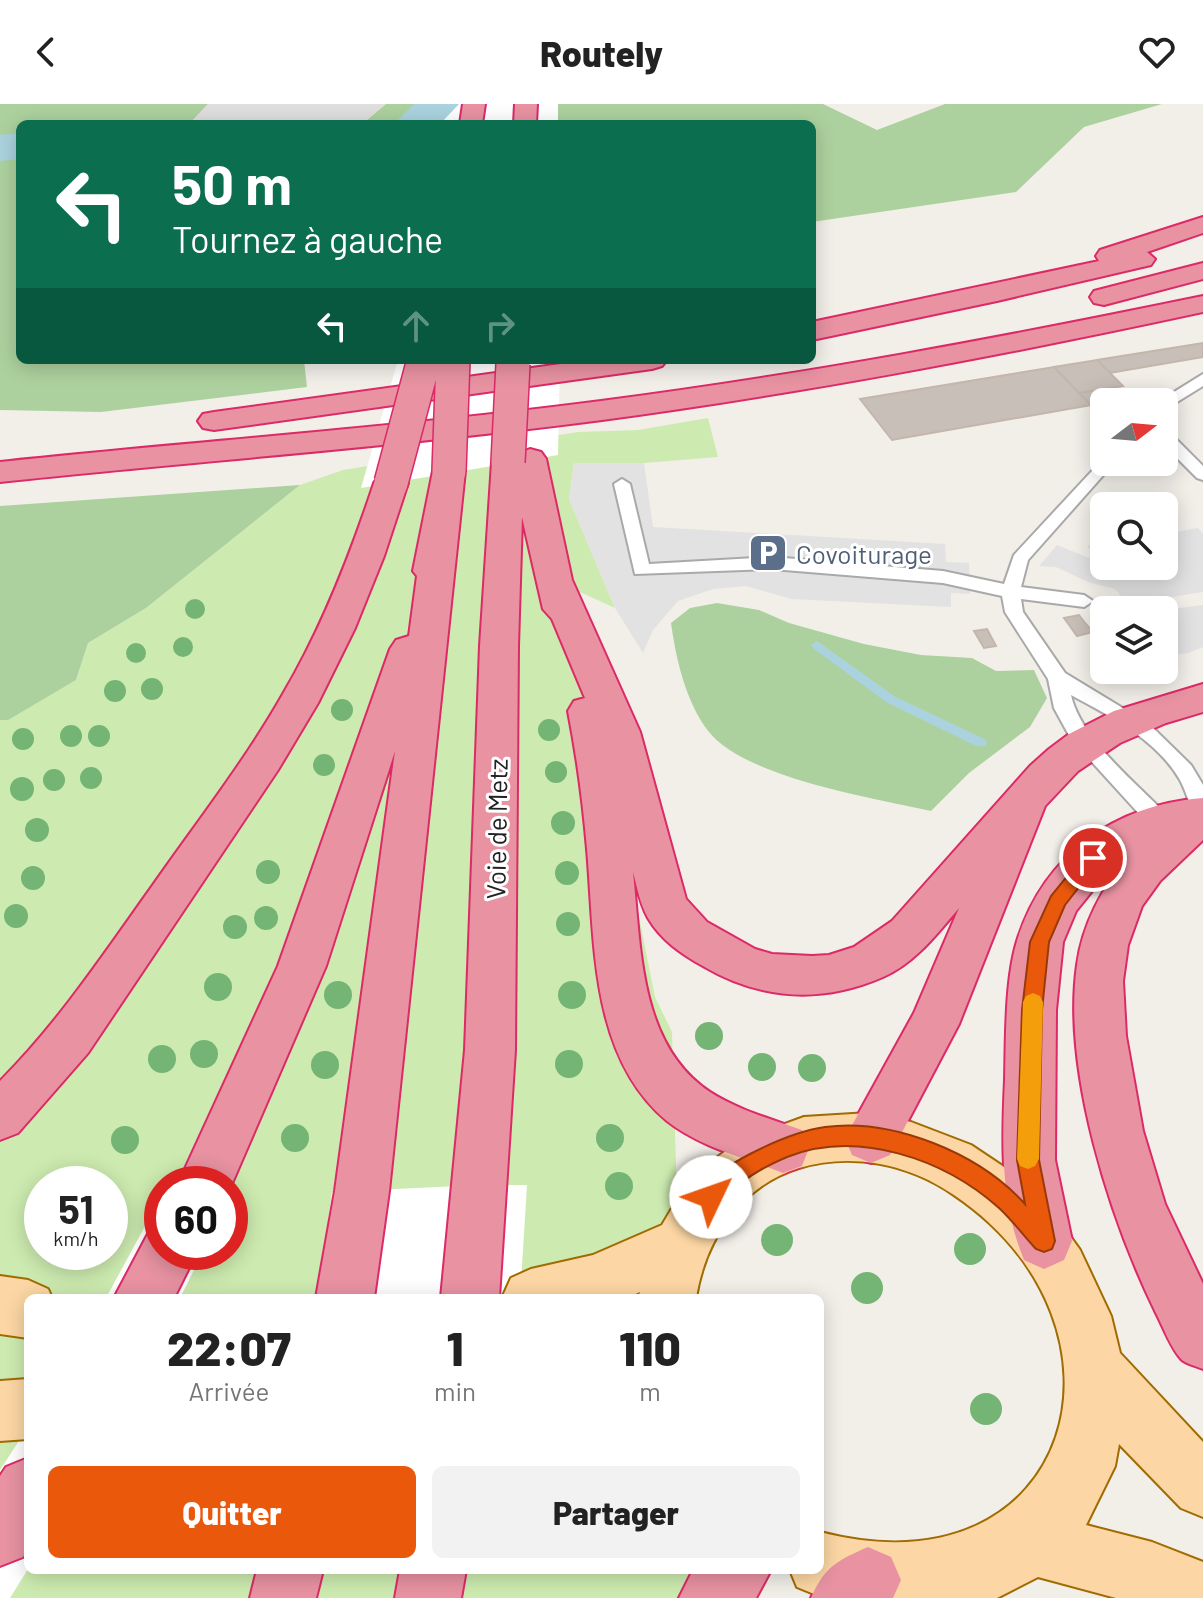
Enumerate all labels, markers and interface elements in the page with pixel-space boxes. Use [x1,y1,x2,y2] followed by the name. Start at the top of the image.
[24,30,68,74] icon: back
[1135,30,1179,74] icon: heart
[540,31,663,74] text: Routely
[172,149,292,216] text: 50 m
[40,152,144,256] icon: left
[172,217,443,260] text: Tournez à gauche
[310,304,354,348] icon: left
[394,304,438,348] icon: ahead
[478,304,522,348] icon: right
[1090,388,1178,476] north arrow
[1090,388,1178,684] map controls
[1090,492,1178,580] button: search
[747,532,789,574] parking icon: Covoiturage
[796,538,932,569] place label: Covoiturage
[1090,596,1178,684] button: layers
[479,759,513,899] street label: Voie de Metz
[1059,824,1127,892] pin
[1071,836,1115,880] icon: arrive
[669,1155,753,1239] position arrow
[144,1166,248,1270] speed limit sign: 60
[58,1184,94,1232] text: 51
[53,1226,99,1250] text: km/h
[167,1318,291,1376] text: 22:07
[447,1318,464,1376] text: 1
[619,1318,681,1376] text: 110
[189,1375,269,1406] text: Arrivée
[434,1375,476,1406] text: min
[639,1375,661,1406] text: m
[48,1466,416,1558] button: Quitter
[432,1466,800,1558] button: Partager

